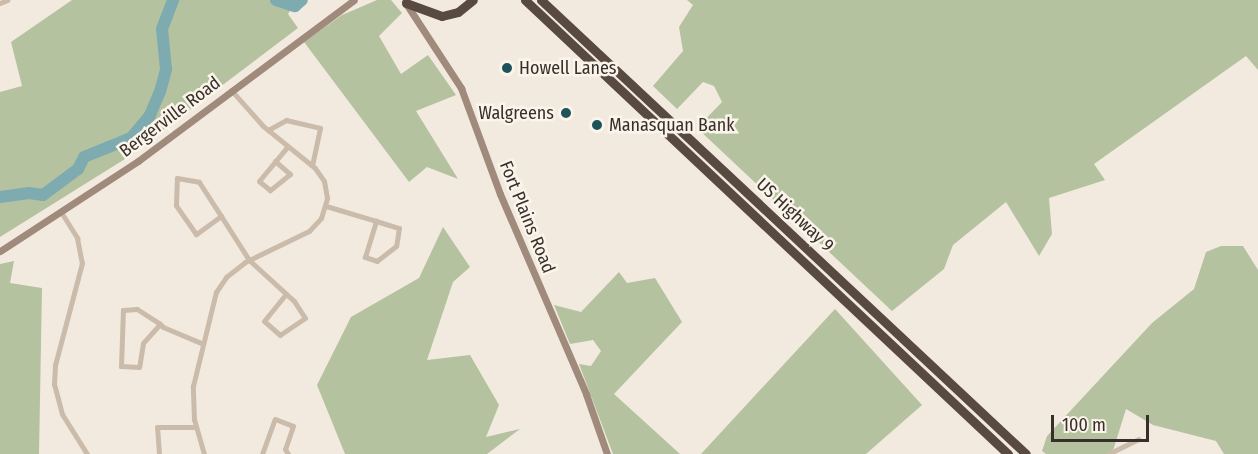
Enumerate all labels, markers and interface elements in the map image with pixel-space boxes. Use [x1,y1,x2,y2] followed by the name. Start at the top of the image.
[519,57,617,79] place label: Howell Lanes
[500,61,514,75] marker: Howell Lanes
[115,72,225,162] street label: Bergerville Road
[478,102,554,124] place label: Walgreens
[559,106,573,120] marker: Walgreens
[609,114,735,136] place label: Manasquan Bank
[590,118,604,132] marker: Manasquan Bank
[495,158,559,276] street label: Fort Plains Road
[752,174,838,256] street label: US Highway 9
[1054,403,1152,441] scale bar
[1062,414,1106,436] text: 100 m

